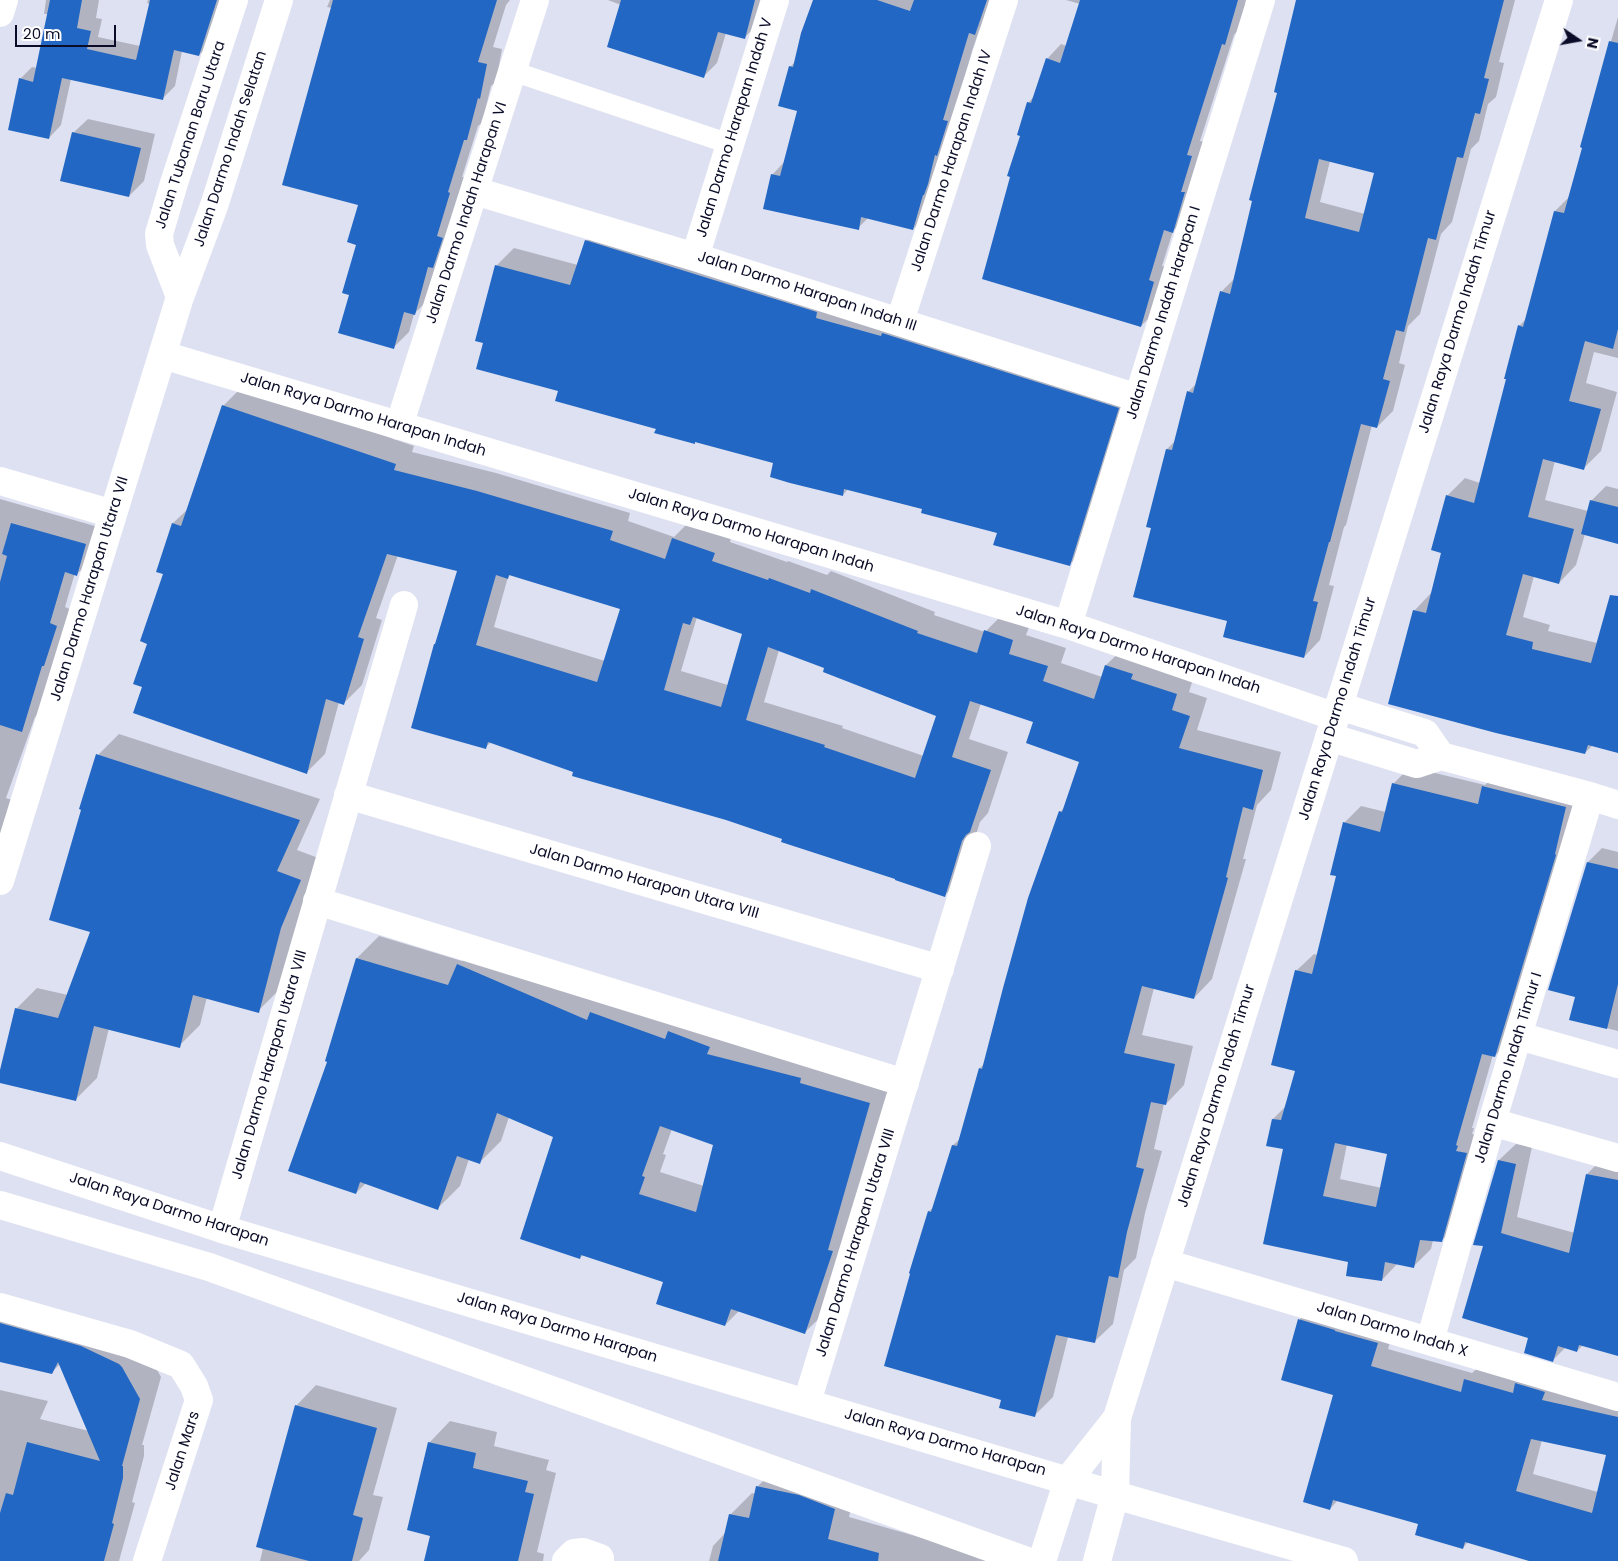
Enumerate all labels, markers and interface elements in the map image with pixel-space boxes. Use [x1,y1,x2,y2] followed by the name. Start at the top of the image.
[18,15,119,47] scale bar
[1553,15,1603,65] north arrow
[693,16,777,240] street label: Jalan Darmo Harapan Indah V
[23,23,61,44] text: 20 m
[1582,36,1604,50] text: N
[152,39,230,231] street label: Jalan Tubanan Baru Utara
[908,48,996,274] street label: Jalan Darmo Harapan Indah IV
[191,49,271,249] street label: Jalan Darmo Indah Selatan
[423,100,511,326] street label: Jalan Darmo Indah Harapan VI
[1123,204,1205,422] street label: Jalan Darmo Indah Harapan I
[1415,208,1501,436] street label: Jalan Raya Darmo Indah Timur
[695,248,919,336] street label: Jalan Darmo Harapan Indah III
[238,369,488,461] street label: Jalan Raya Darmo Harapan Indah
[47,474,133,704] street label: Jalan Darmo Harapan Utara VII
[626,485,876,577] street label: Jalan Raya Darmo Harapan Indah
[1295,595,1381,823] street label: Jalan Raya Darmo Indah Timur
[1013,602,1263,698] street label: Jalan Raya Darmo Harapan Indah
[527,841,761,923] street label: Jalan Darmo Harapan Utara VIII
[229,948,311,1182] street label: Jalan Darmo Harapan Utara VIII
[1471,971,1547,1165] street label: Jalan Darmo Indah Timur I
[1174,982,1260,1210] street label: Jalan Raya Darmo Indah Timur
[813,1127,899,1359] street label: Jalan Darmo Harapan Utara VIII
[67,1169,271,1251] street label: Jalan Raya Darmo Harapan
[454,1289,660,1367] street label: Jalan Raya Darmo Harapan
[1314,1298,1470,1362] street label: Jalan Darmo Indah X
[842,1406,1048,1480] street label: Jalan Raya Darmo Harapan
[162,1409,204,1493] street label: Jalan Mars

